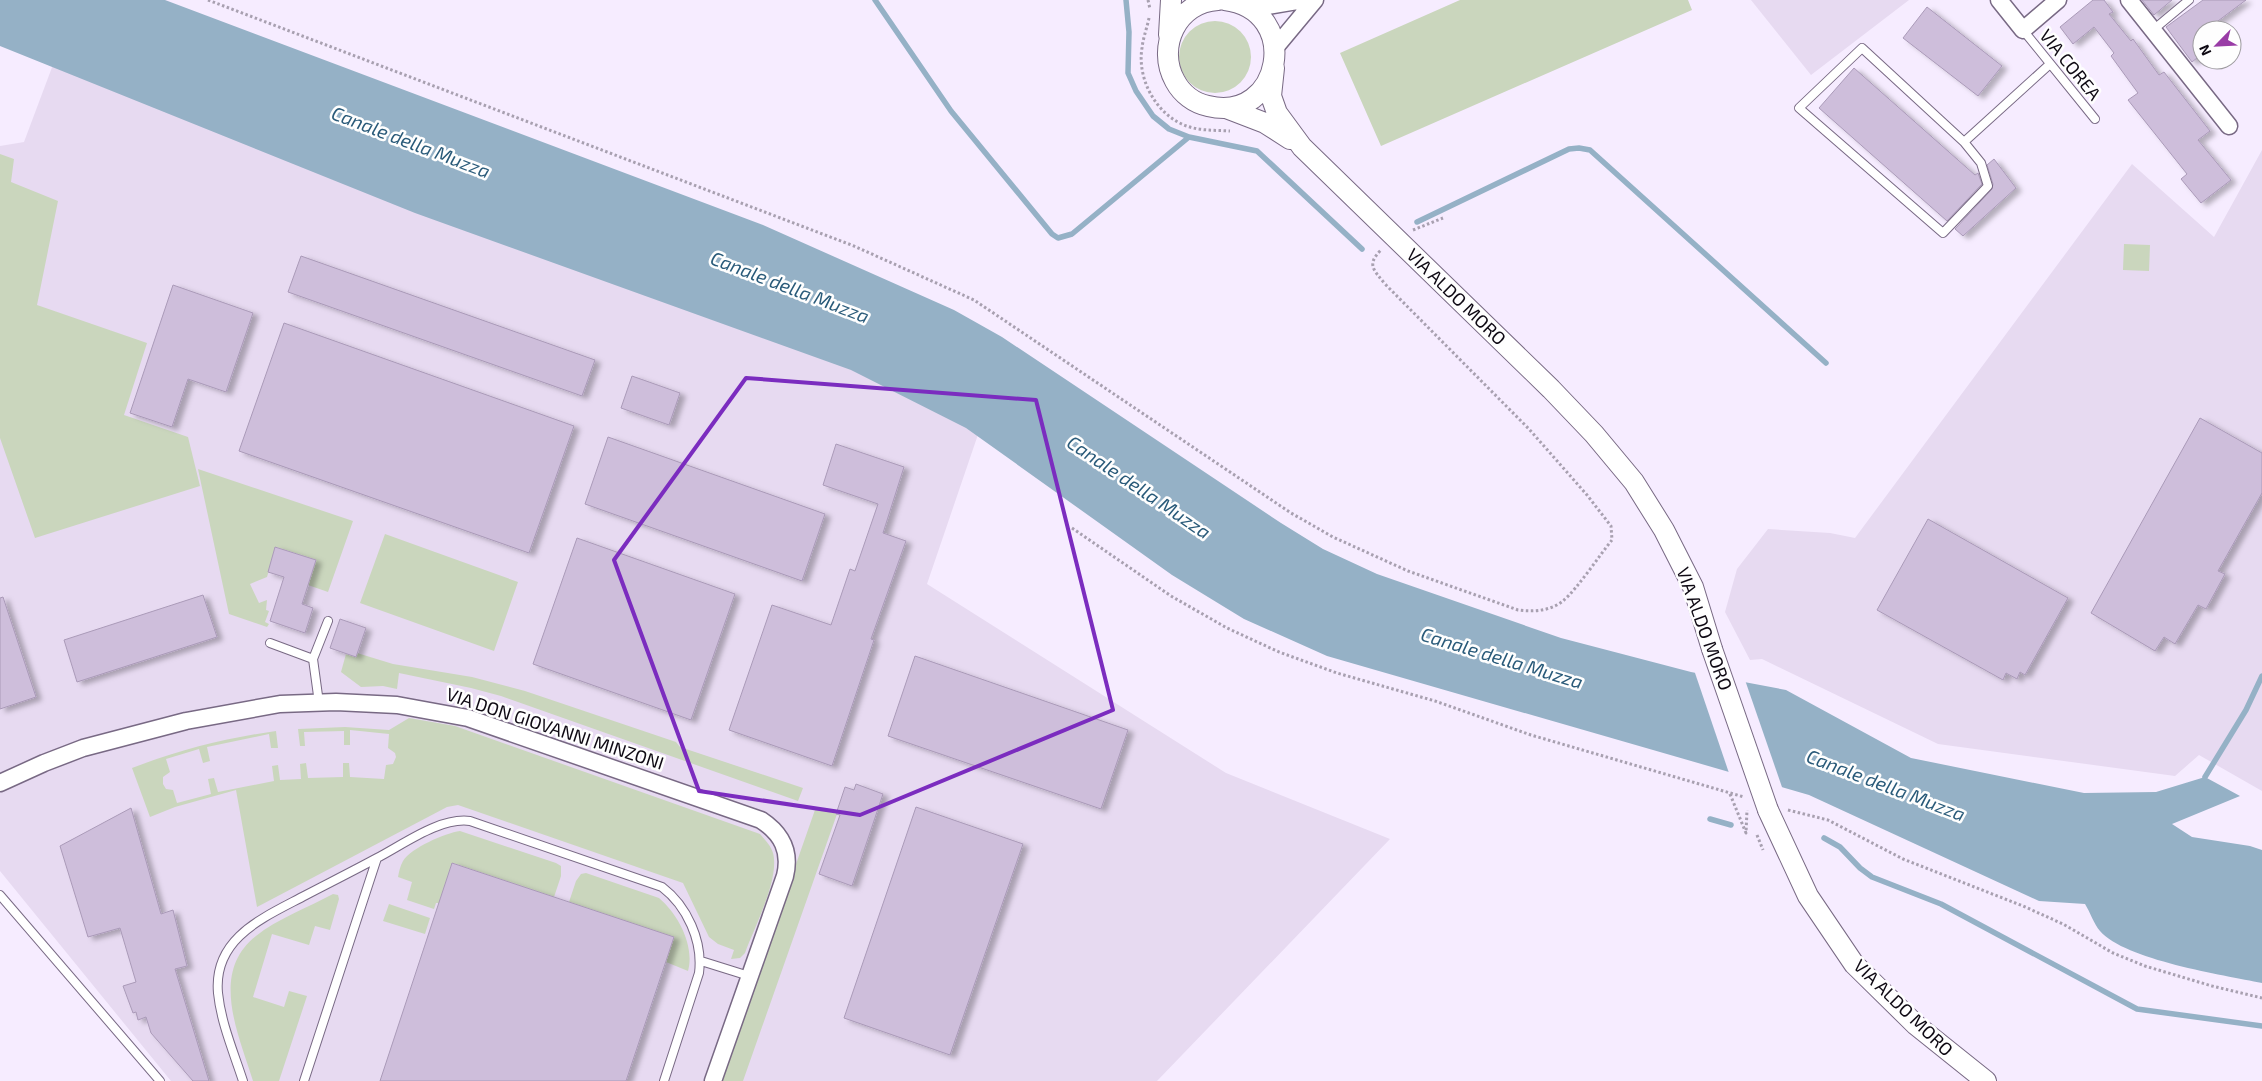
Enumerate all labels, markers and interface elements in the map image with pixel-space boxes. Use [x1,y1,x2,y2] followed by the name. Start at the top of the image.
[2192,20,2242,70] north arrow
[2035,24,2107,105] street label: VIA COREA
[2195,42,2214,59] text: N
[329,101,494,182] water label: Canale della Muzza
[1403,243,1511,349] street label: VIA ALDO MORO
[708,246,873,327] water label: Canale della Muzza
[1063,430,1215,543] water label: Canale della Muzza
[1672,564,1737,693] street label: VIA ALDO MORO
[1418,622,1586,693] water label: Canale della Muzza
[444,682,667,774] street label: VIA DON GIOVANNI MINZONI
[1804,744,1969,825] water label: Canale della Muzza
[1850,954,1958,1060] street label: VIA ALDO MORO

